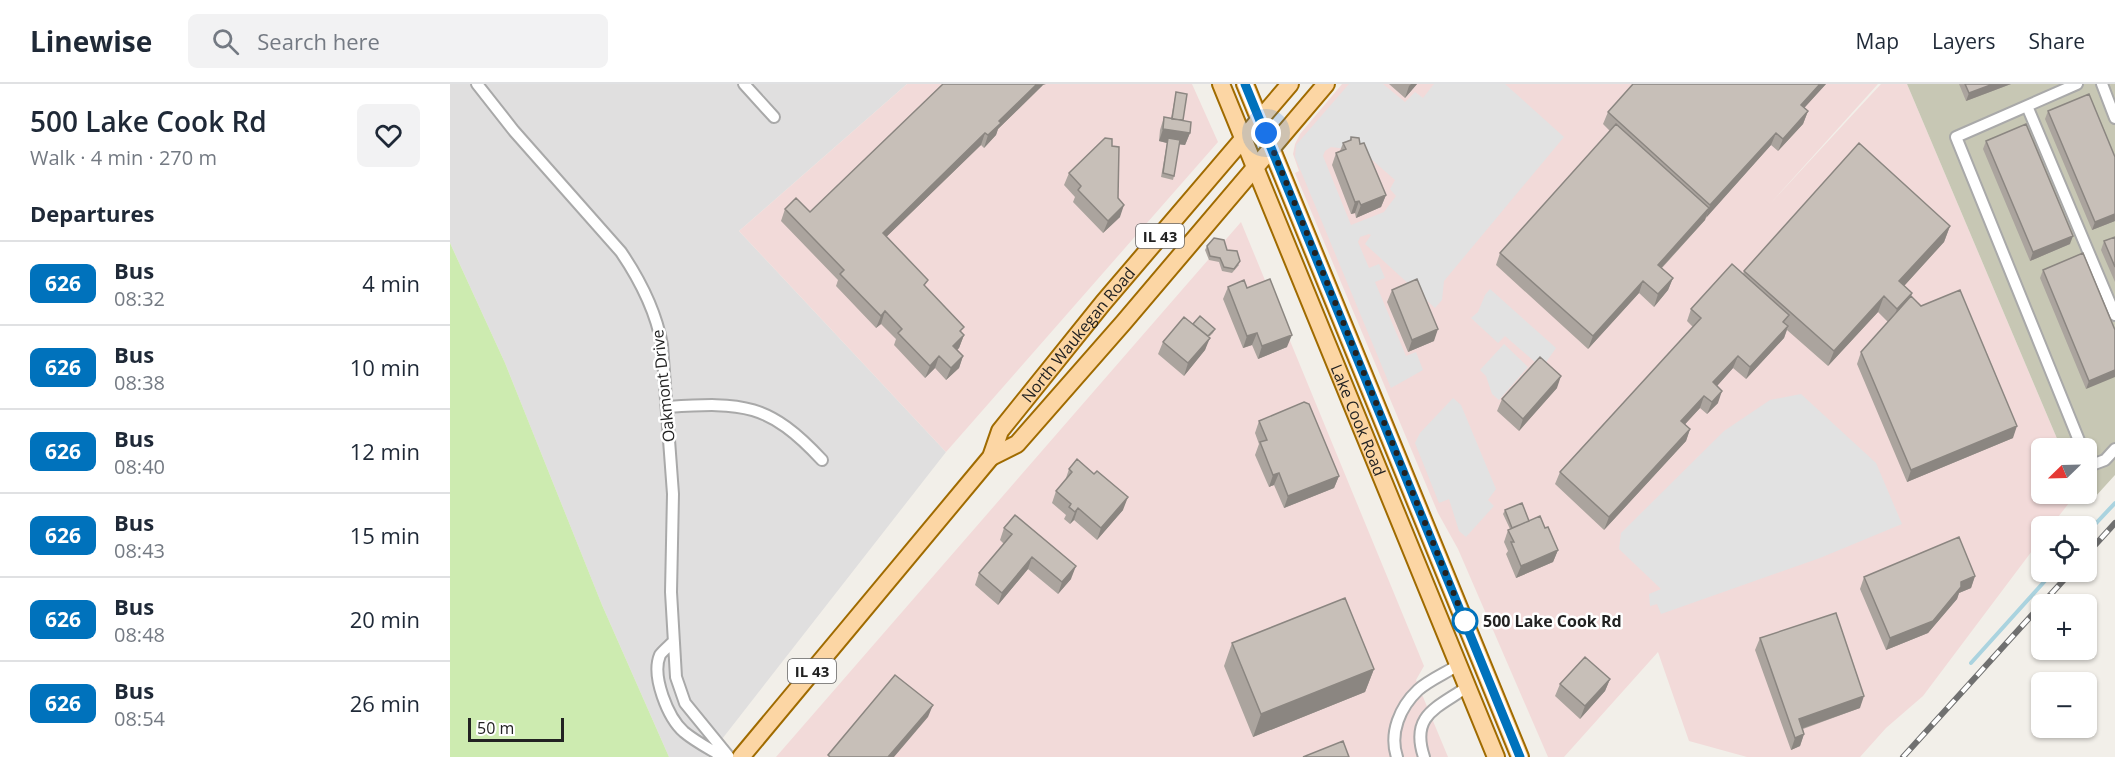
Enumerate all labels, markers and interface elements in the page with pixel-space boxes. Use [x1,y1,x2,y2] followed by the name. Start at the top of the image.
[188,14,608,68] search box
[30,22,152,60] text: Linewise
[209,25,242,58] icon: search
[257,26,380,56] text: Search here
[1856,27,1899,55] text: Map
[1932,27,1996,55] text: Layers
[2029,27,2085,55] text: Share
[30,102,267,140] text: 500 Lake Cook Rd
[357,104,420,167] button: heart
[1251,118,1281,148] your location
[30,144,217,171] text: Walk · 4 min · 270 m
[30,198,154,228] text: Departures
[1136,224,1184,248] road number: IL 43
[114,255,154,285] text: Bus
[1016,262,1140,407] street label: North Waukegan Road
[362,268,420,298] text: 4 min
[45,269,81,297] text: 626
[114,285,165,312] text: 08:32
[646,329,680,443] street label: Oakmont Drive
[114,339,154,369] text: Bus
[350,352,420,382] text: 10 min
[45,353,81,381] text: 626
[1326,361,1391,479] street label: Lake Cook Road
[114,369,165,396] text: 08:38
[114,423,154,453] text: Bus
[350,436,420,466] text: 12 min
[45,437,81,465] text: 626
[2031,438,2097,504] north arrow
[2031,438,2097,738] map controls
[114,453,165,480] text: 08:40
[114,507,154,537] text: Bus
[2031,516,2097,582] button: locate
[350,520,420,550] text: 15 min
[45,521,81,549] text: 626
[114,537,165,564] text: 08:43
[114,591,154,621] text: Bus
[2031,594,2097,660] button: +
[350,604,420,634] text: 20 min
[45,605,81,633] text: 626
[1452,608,1478,634] marker: 500 Lake Cook Rd
[1483,610,1622,632] place label: 500 Lake Cook Rd
[114,621,165,648] text: 08:48
[788,659,836,683] road number: IL 43
[2031,672,2097,738] button: −
[114,675,154,705] text: Bus
[350,688,420,718] text: 26 min
[45,689,81,717] text: 626
[114,705,165,732] text: 08:54
[468,715,564,742] scale bar
[477,717,514,739] text: 50 m

